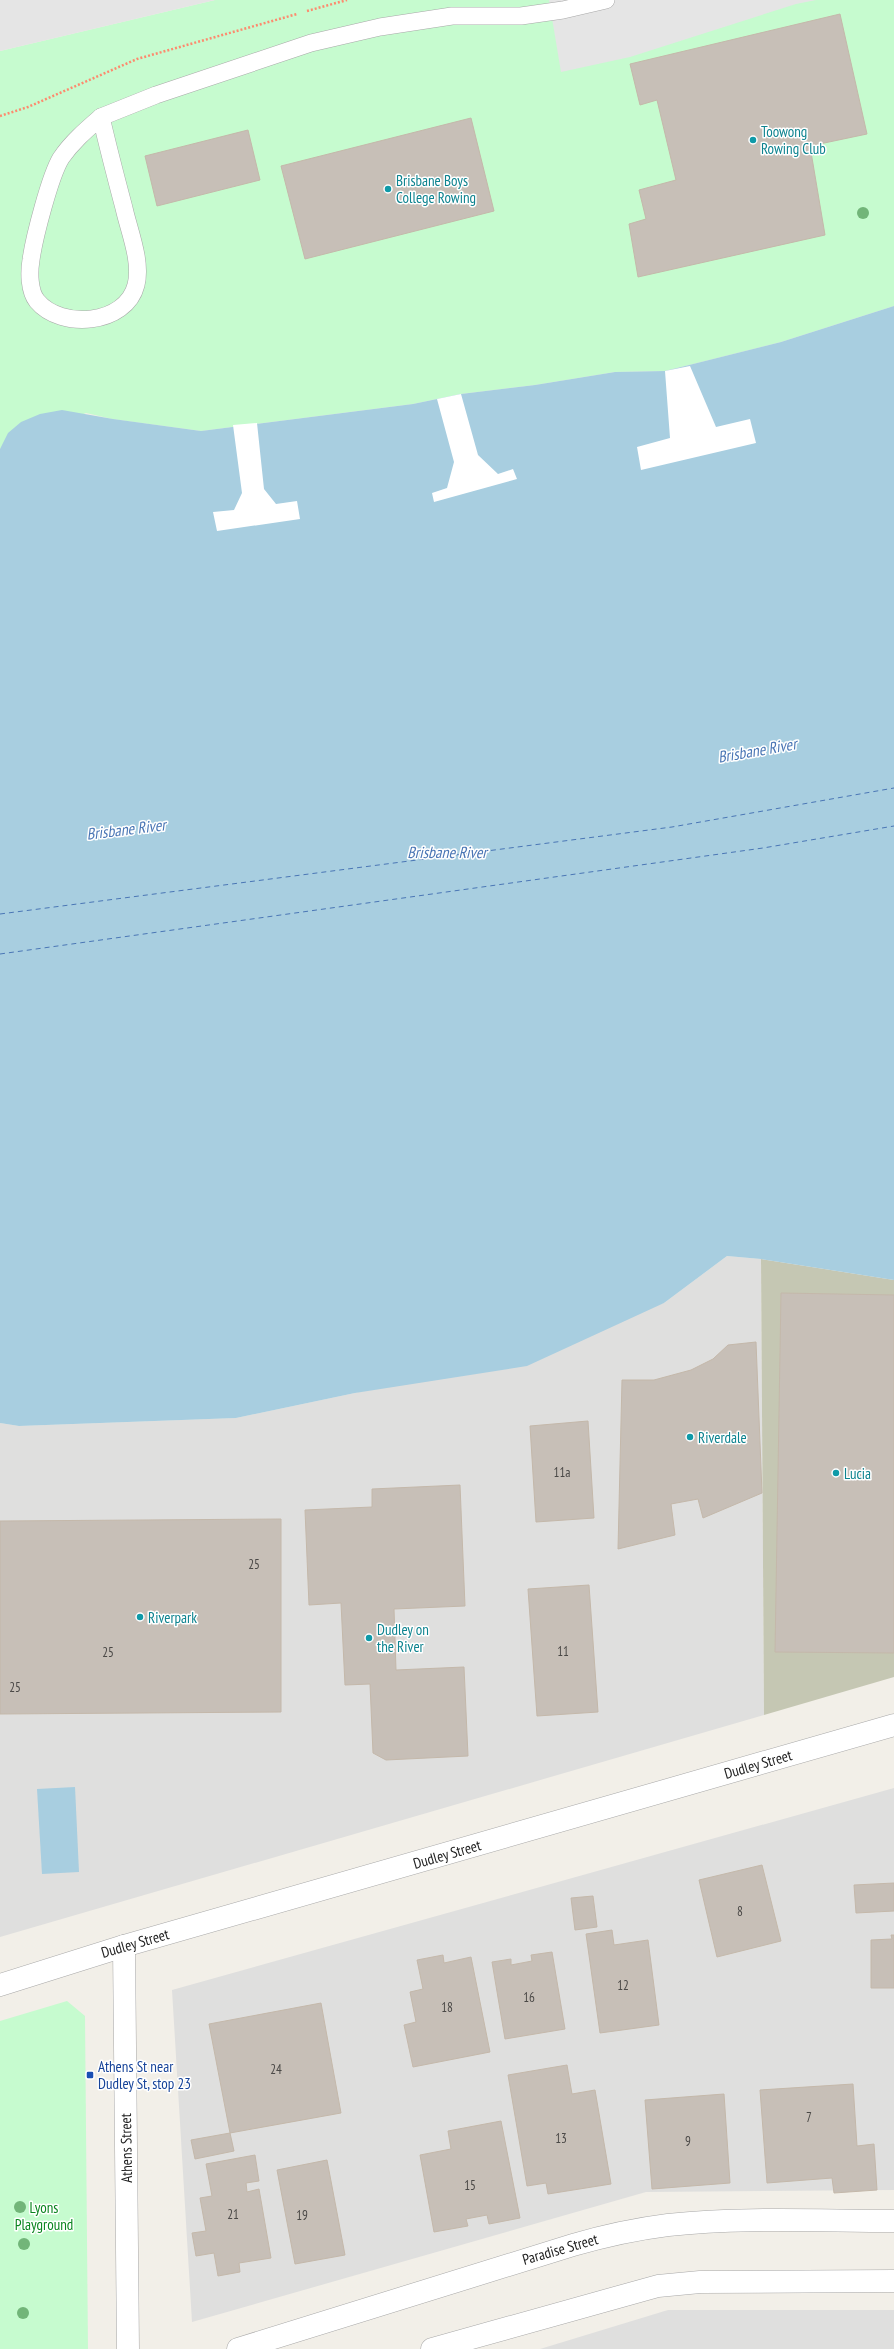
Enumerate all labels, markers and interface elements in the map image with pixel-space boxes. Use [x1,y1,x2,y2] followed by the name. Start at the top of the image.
[761,122,826,158] place label: Toowong Rowing Club
[748,135,758,145] marker: Toowong Rowing Club
[396,171,476,207] place label: Brisbane Boys College Rowing
[383,184,393,194] marker: Brisbane Boys College Rowing
[716,733,800,767] water label: Brisbane River
[85,814,169,844] water label: Brisbane River
[407,842,489,862] water label: Brisbane River
[698,1428,747,1447] place label: Riverdale
[685,1432,695,1442] marker: Riverdale
[554,1464,570,1481] house number: 11a
[844,1464,871,1483] place label: Lucia
[831,1468,841,1478] marker: Lucia
[248,1556,260,1573] house number: 25
[148,1608,197,1627] place label: Riverpark
[135,1612,145,1622] marker: Riverpark
[377,1620,429,1656] place label: Dudley on the River
[364,1633,374,1643] marker: Dudley on the River
[557,1643,569,1660] house number: 11
[102,1644,114,1661] house number: 25
[9,1679,21,1696] house number: 25
[722,1745,794,1783] street label: Dudley Street
[411,1835,483,1873] street label: Dudley Street
[737,1903,743,1920] house number: 8
[99,1924,171,1962] street label: Dudley Street
[617,1977,629,1994] house number: 12
[523,1989,535,2006] house number: 16
[441,1999,453,2016] house number: 18
[98,2057,191,2093] place label: Athens St near Dudley St, stop 23
[270,2061,282,2078] house number: 24
[85,2070,95,2080] marker: Athens St near Dudley St, stop 23
[806,2109,812,2126] house number: 7
[116,2113,136,2183] street label: Athens Street
[555,2130,567,2147] house number: 13
[685,2133,691,2150] house number: 9
[464,2177,476,2194] house number: 15
[15,2198,73,2234] park label: Lyons Playground
[227,2206,239,2223] house number: 21
[296,2207,308,2224] house number: 19
[520,2229,600,2269] street label: Paradise Street

